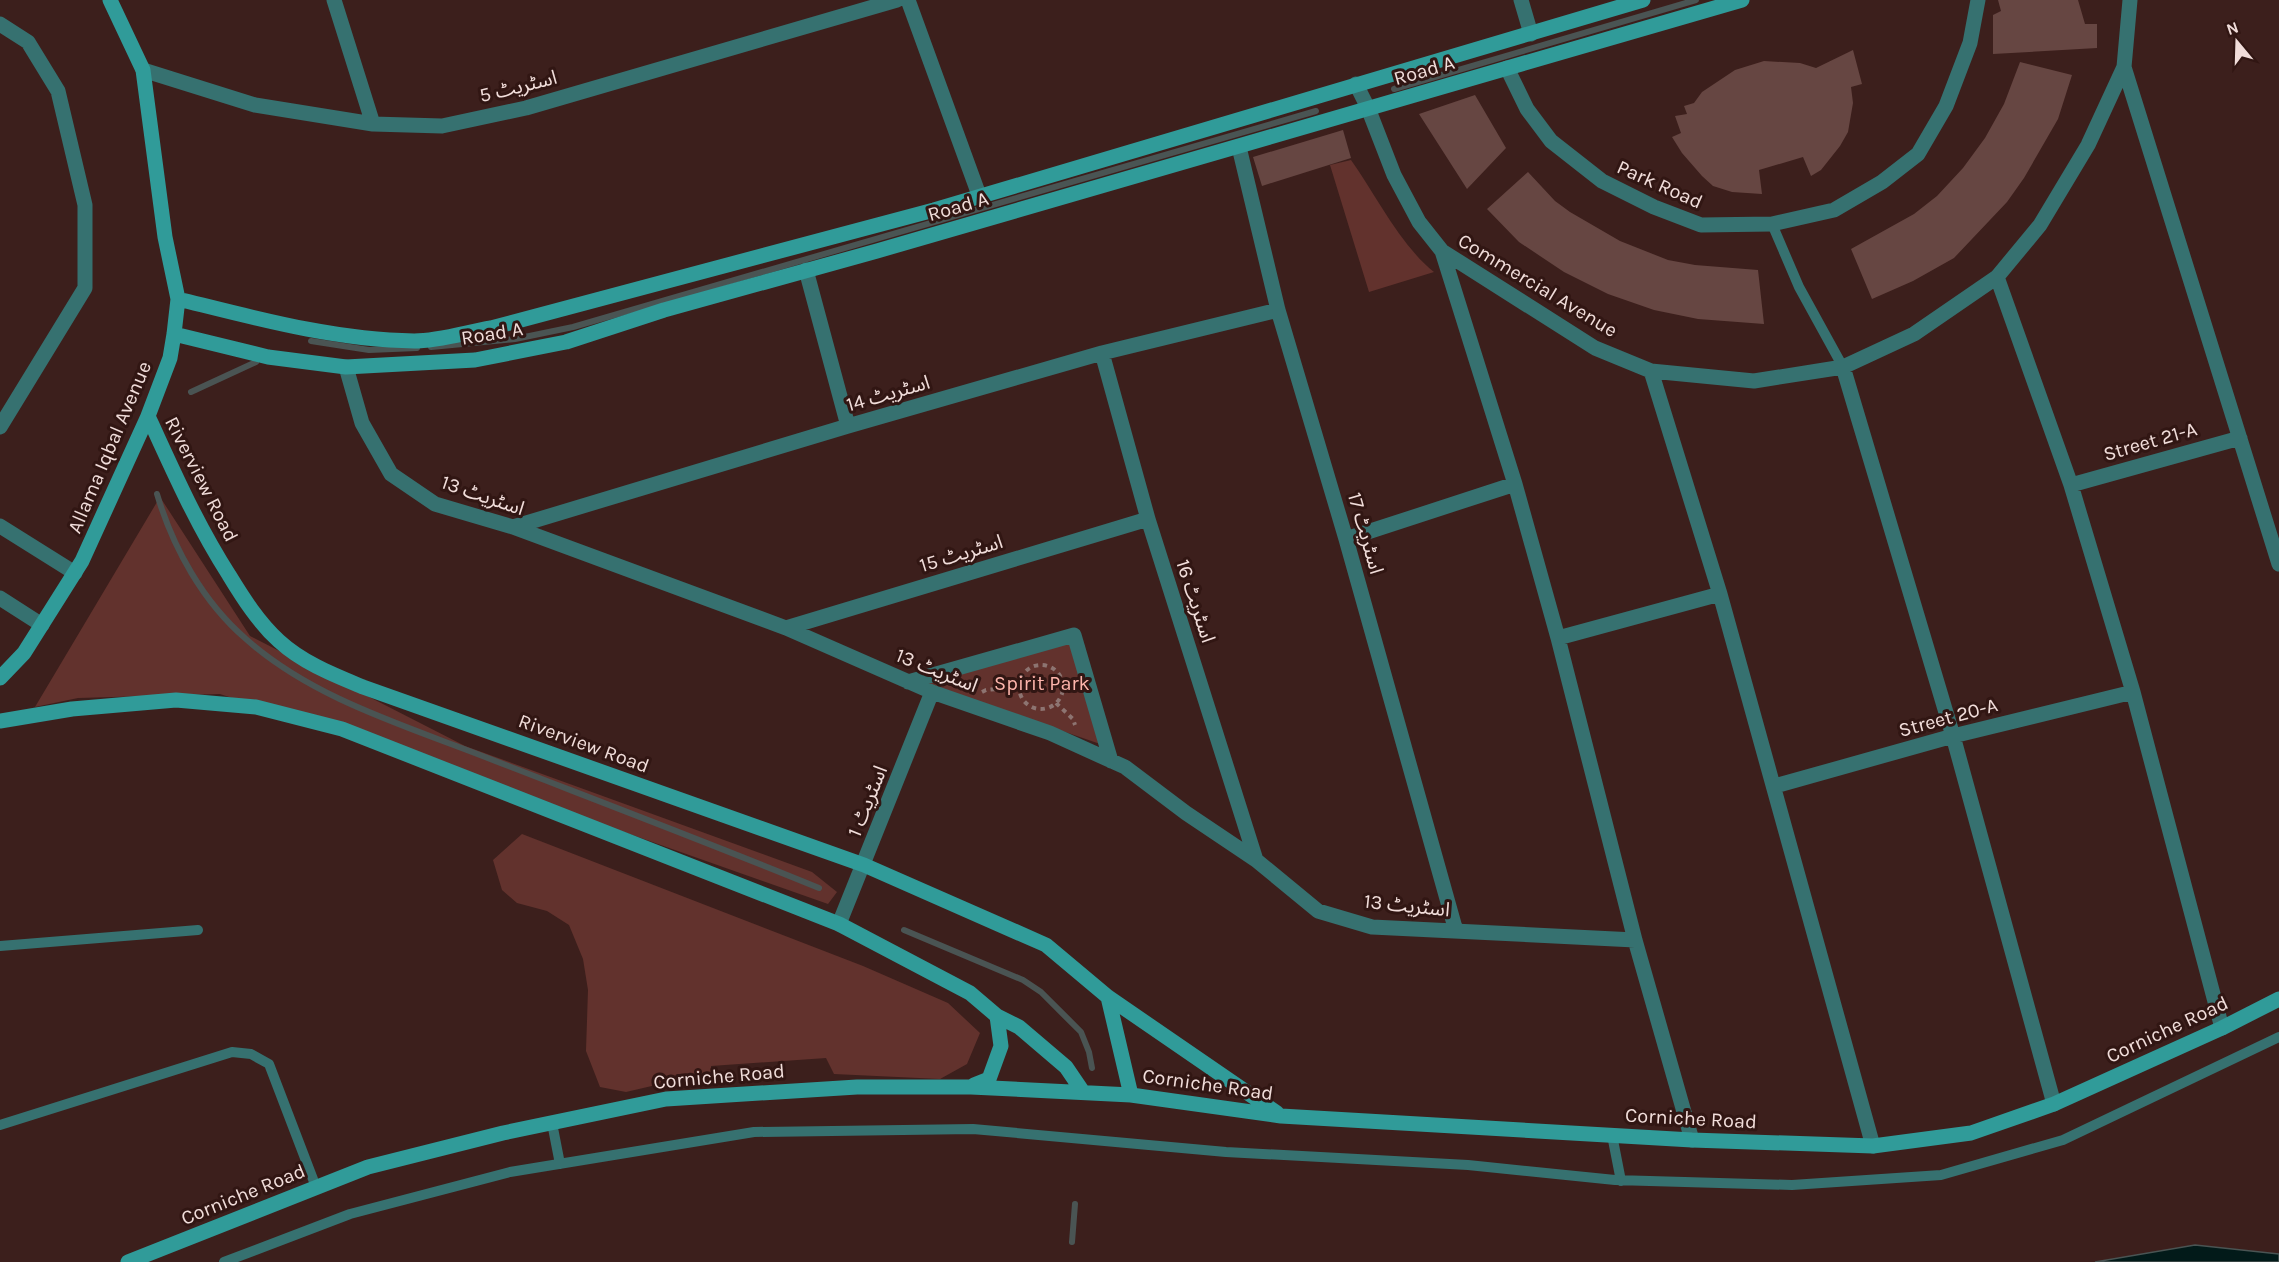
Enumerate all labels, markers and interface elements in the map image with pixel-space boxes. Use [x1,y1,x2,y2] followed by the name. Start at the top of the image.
[2207,12,2267,72] north arrow
[2224,17,2241,39] text: N
[1391,51,1457,90] street label: Road A
[477,66,559,107] street label: اسٹریٹ 5
[1613,155,1706,214] street label: Park Road
[925,187,991,226] street label: Road A
[1454,229,1621,342] street label: Commercial Avenue
[460,317,525,350] street label: Road A
[63,358,156,537] street label: Allama Iqbal Avenue
[844,371,932,416] street label: اسٹریٹ 14
[160,413,243,546] street label: Riverview Road
[2101,417,2200,466] street label: Street 21-A
[438,471,527,520] street label: اسٹریٹ 13
[1343,490,1388,577] street label: اسٹریٹ 17
[917,530,1005,577] street label: اسٹریٹ 15
[1171,557,1220,646] street label: اسٹریٹ 16
[893,644,981,697] street label: اسٹریٹ 13
[994,672,1090,695] park label: Spirit Park
[1896,693,2000,742] street label: Street 20-A
[515,709,652,778] street label: Riverview Road
[843,762,892,840] street label: اسٹریٹ 1
[1363,890,1451,921] street label: اسٹریٹ 13
[2103,991,2232,1068] street label: Corniche Road
[652,1059,786,1094] street label: Corniche Road
[1141,1064,1275,1105] street label: Corniche Road
[1625,1104,1757,1133] street label: Corniche Road
[178,1159,309,1230] street label: Corniche Road

